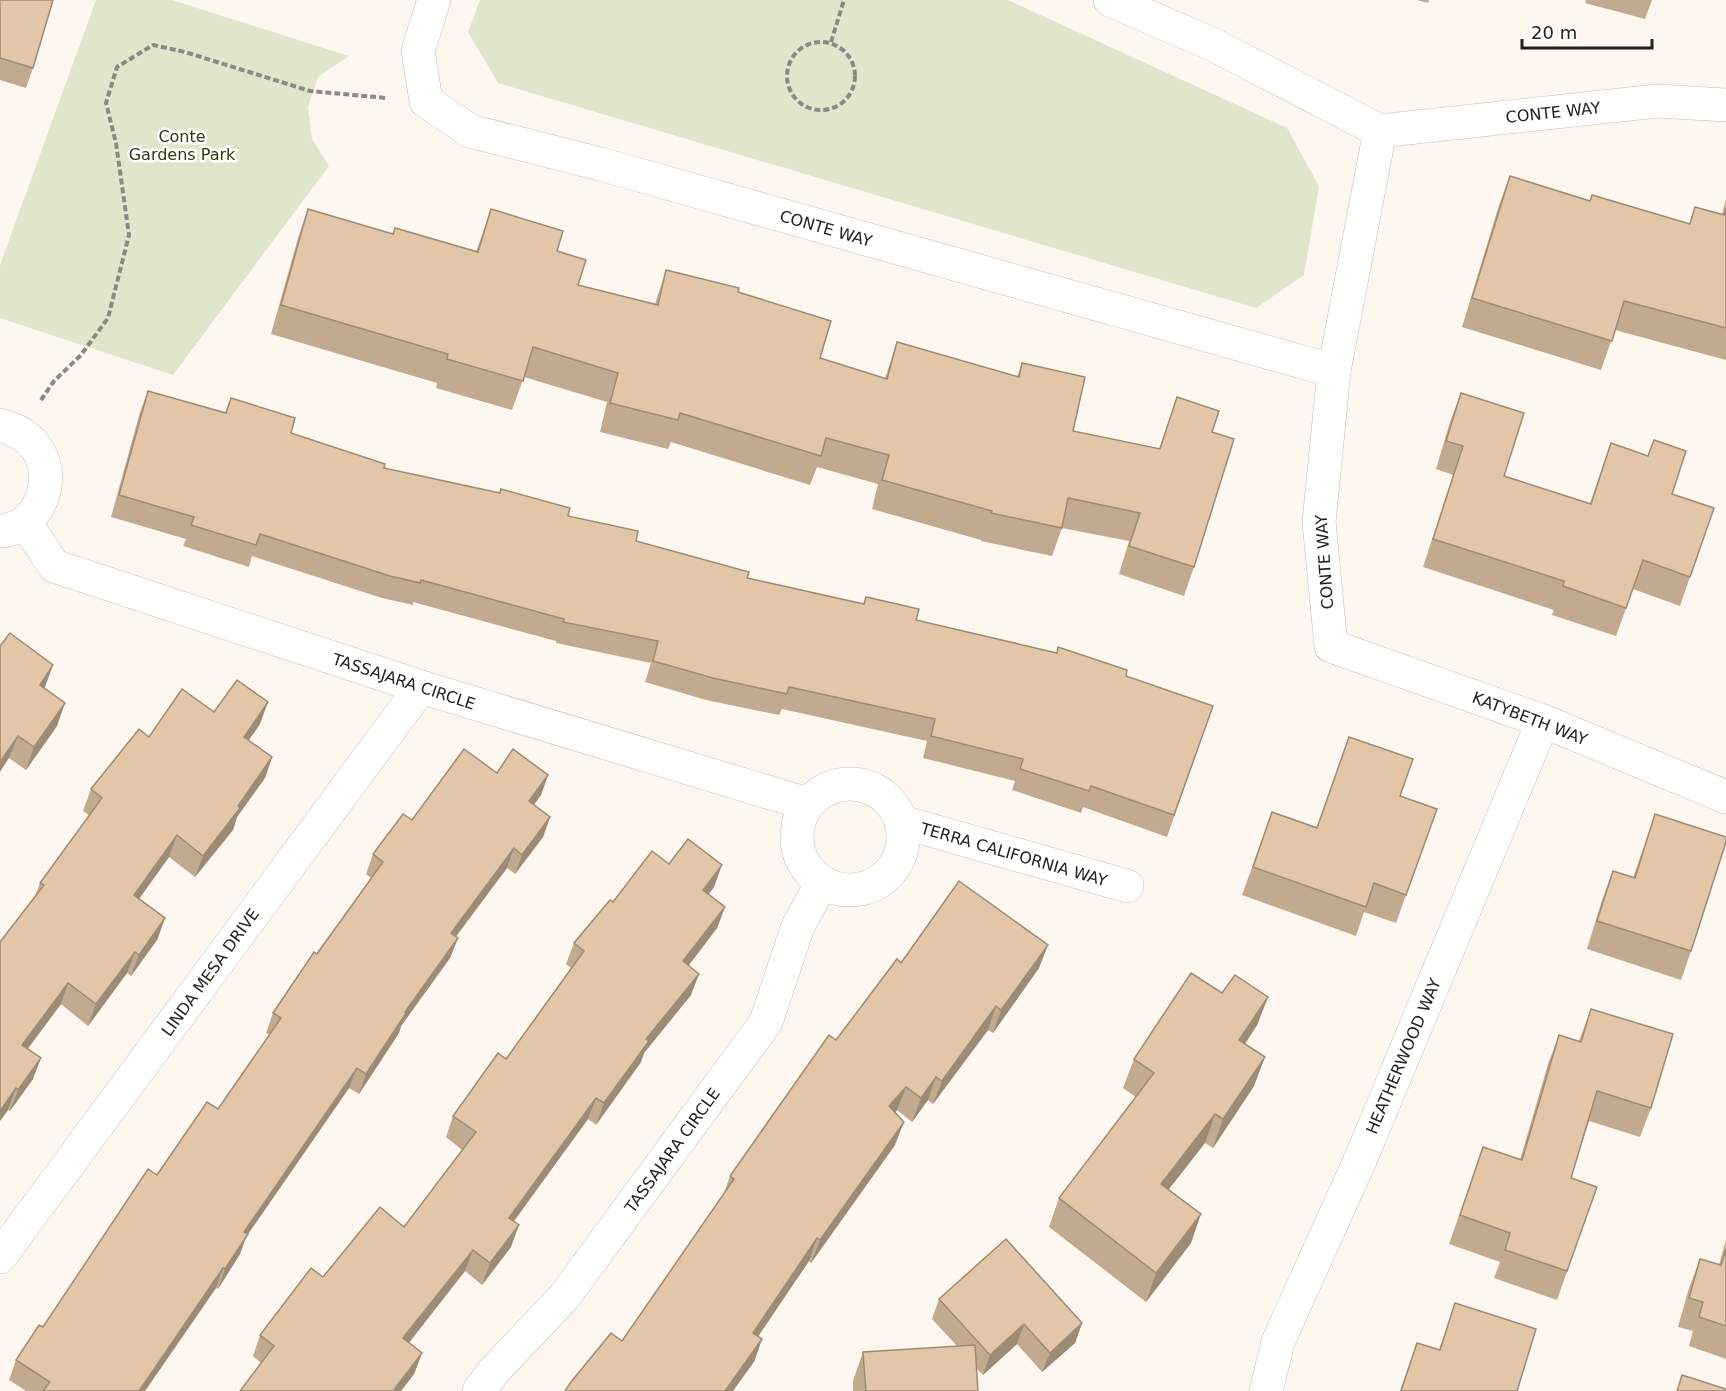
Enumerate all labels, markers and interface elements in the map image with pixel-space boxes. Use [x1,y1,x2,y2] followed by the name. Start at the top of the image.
[1522,12,1652,50] scale bar
[1531,22,1577,43] text: 20 m
[1505,98,1602,127] street label: CONTE WAY
[129,127,236,164] park label: Conte Gardens Park
[778,206,874,251] street label: CONTE WAY
[1312,514,1337,610] street label: CONTE WAY
[329,649,478,714] street label: TASSAJARA CIRCLE
[1470,688,1590,749] street label: KATYBETH WAY
[917,818,1110,890] street label: TERRA CALIFORNIA WAY
[158,905,263,1040] street label: LINDA MESA DRIVE
[1362,975,1445,1137] street label: HEATHERWOOD WAY
[620,1084,724,1217] street label: TASSAJARA CIRCLE

